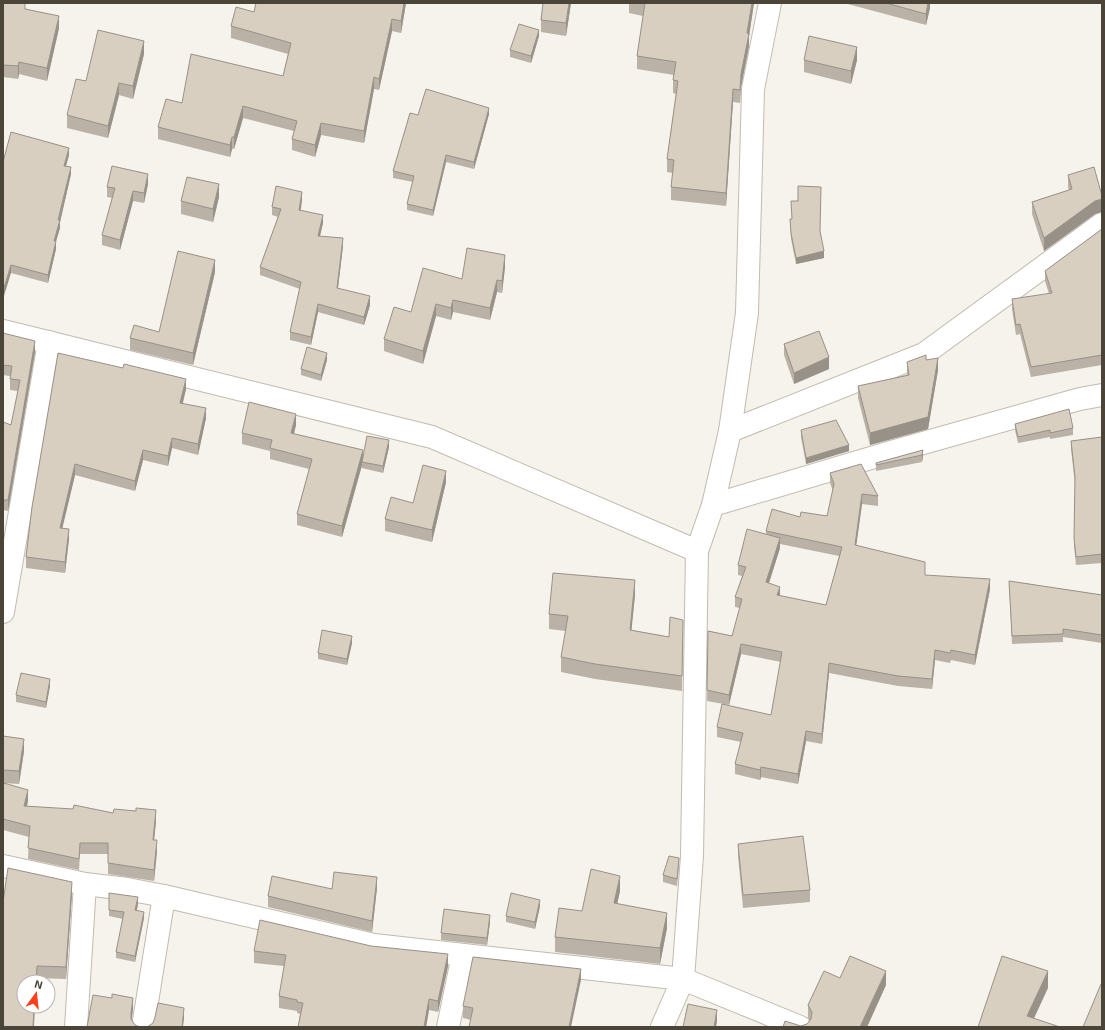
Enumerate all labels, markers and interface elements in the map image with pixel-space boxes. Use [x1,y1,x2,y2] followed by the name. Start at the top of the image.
[16,974,56,1014] north arrow
[33,977,44,991] text: N

